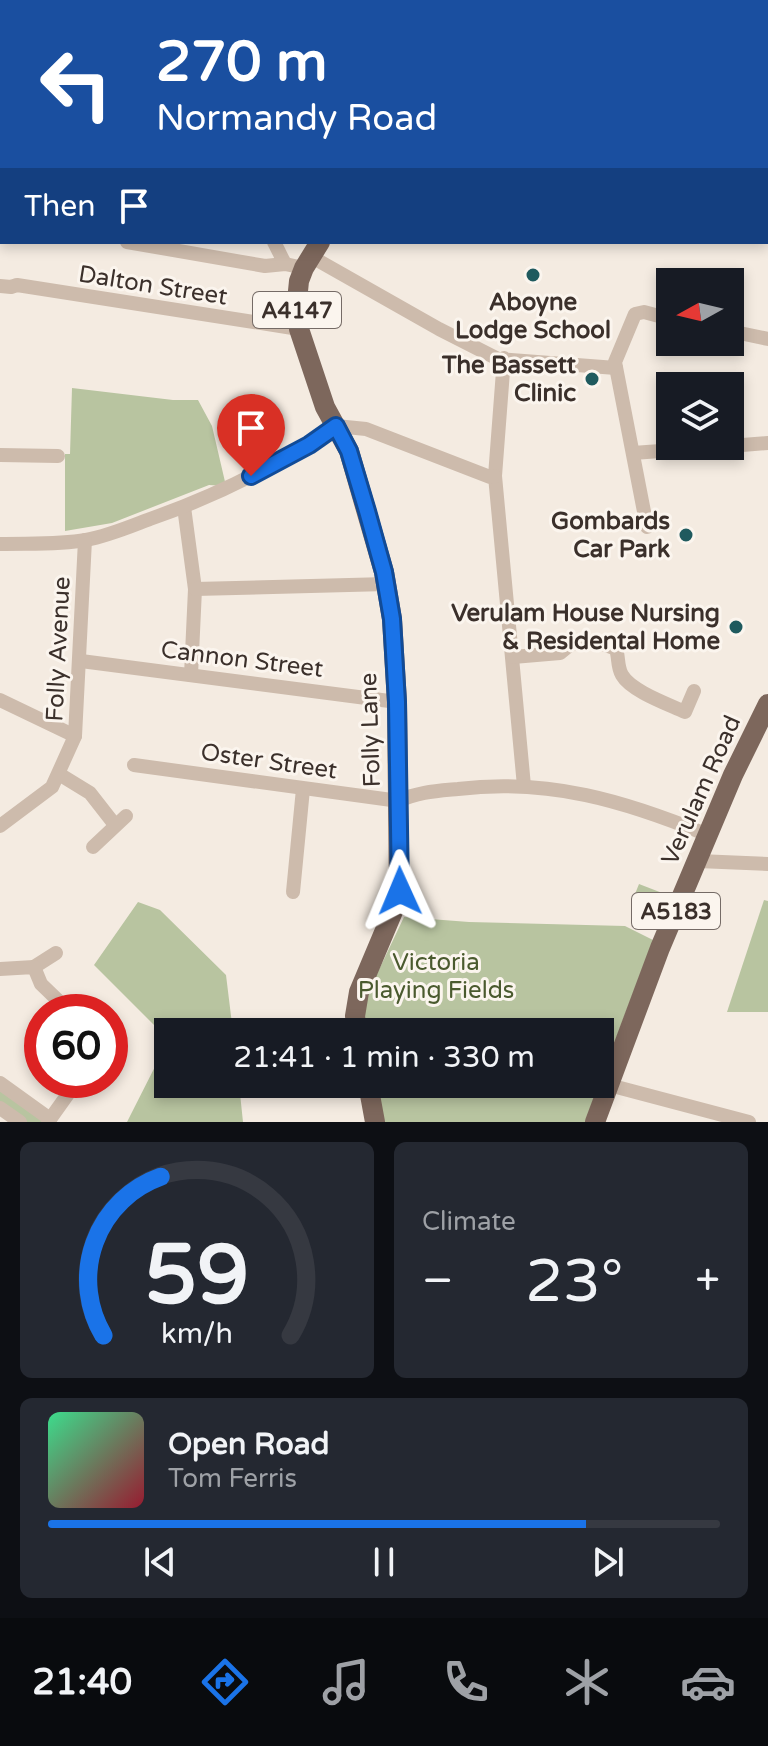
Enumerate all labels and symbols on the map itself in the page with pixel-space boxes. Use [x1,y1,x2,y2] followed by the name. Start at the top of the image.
[76,259,229,312] street label: Dalton Street
[524,266,542,284] marker: Aboyne Lodge School
[656,268,744,356] north arrow
[455,288,611,345] place label: Aboyne Lodge School
[253,292,341,328] road number: A4147
[441,351,577,408] place label: The Bassett Clinic
[583,370,601,388] marker: The Bassett Clinic
[217,394,285,476] pin
[551,507,670,564] place label: Gombards Car Park
[677,526,695,544] marker: Gombards Car Park
[40,576,77,722] street label: Folly Avenue
[451,599,720,656] place label: Verulam House Nursing & Residental Home
[727,618,745,636] marker: Verulam House Nursing & Residental Home
[159,635,325,684] street label: Cannon Street
[354,672,387,788] street label: Folly Lane
[656,711,747,870] street label: Verulam Road
[199,738,339,785] street label: Oster Street
[358,849,442,933] position arrow
[632,893,720,929] road number: A5183
[358,948,514,1005] park label: Victoria Playing Fields
[24,994,128,1098] speed limit sign: 60

